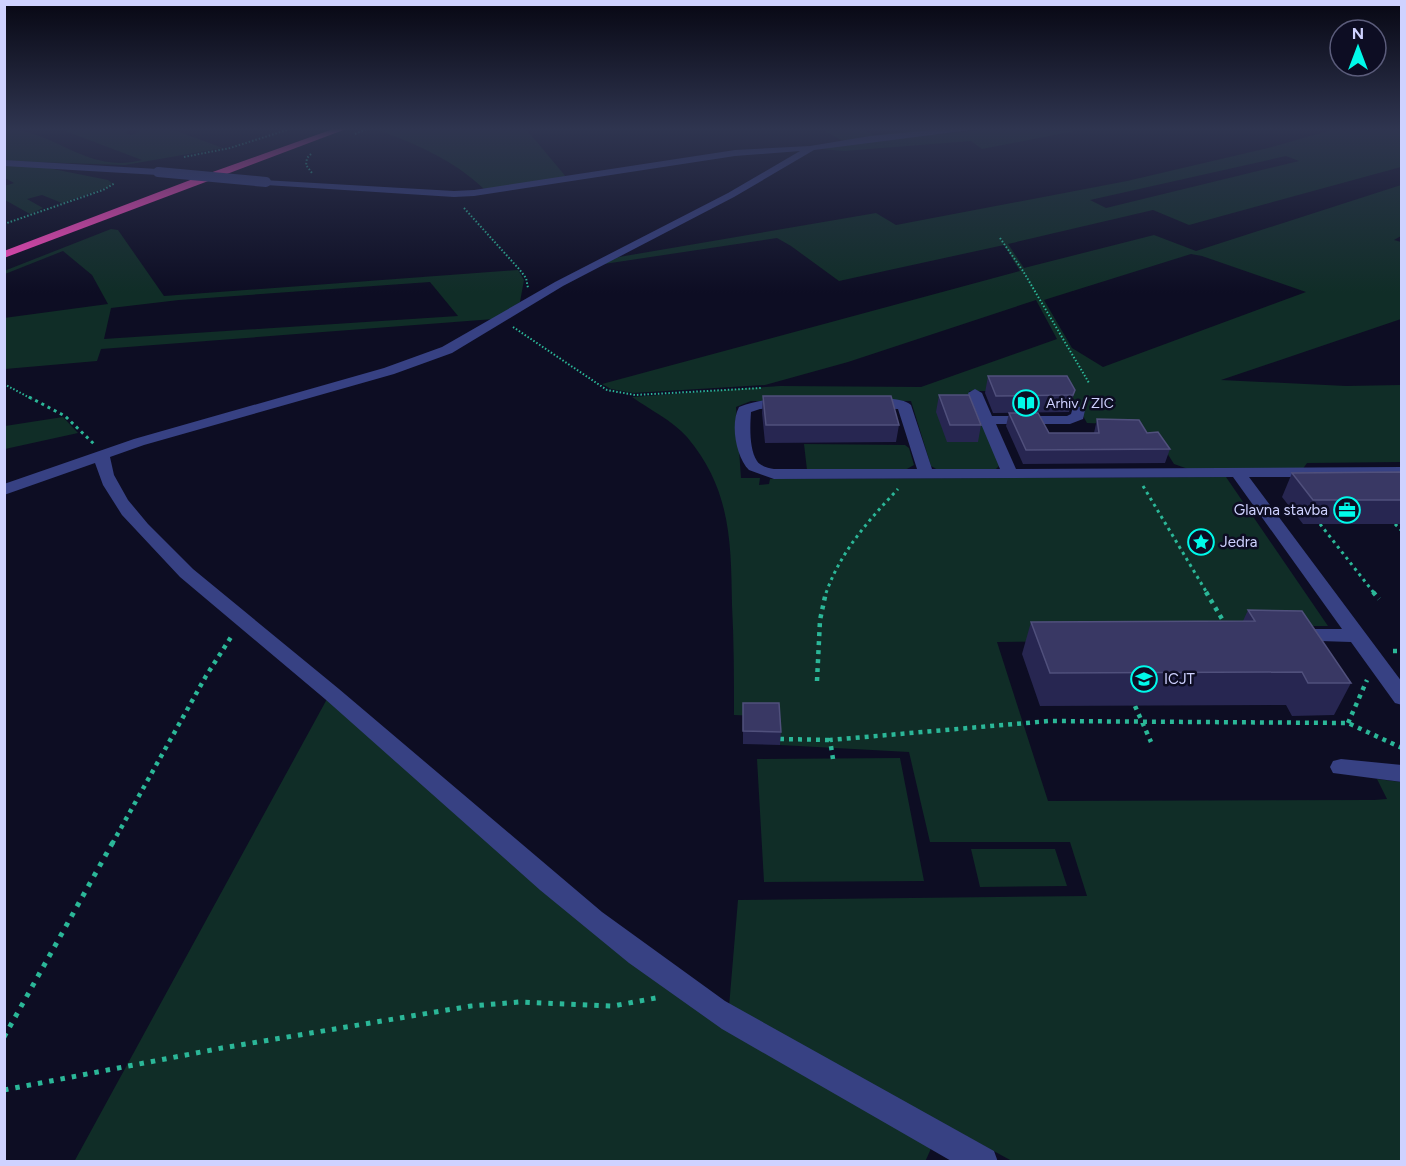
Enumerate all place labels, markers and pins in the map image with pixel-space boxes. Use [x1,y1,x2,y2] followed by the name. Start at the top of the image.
[1011,388,1041,418] library icon: Arhiv / ZIC
[1046,395,1114,412] place label: Arhiv / ZIC
[1332,495,1362,525] office icon: Glavna stavba
[1234,501,1328,519] place label: Glavna stavba
[1186,527,1216,557] place icon: Jedra
[1220,533,1257,551] place label: Jedra
[1129,664,1159,694] school or university icon: ICJT
[1164,670,1196,688] place label: ICJT

